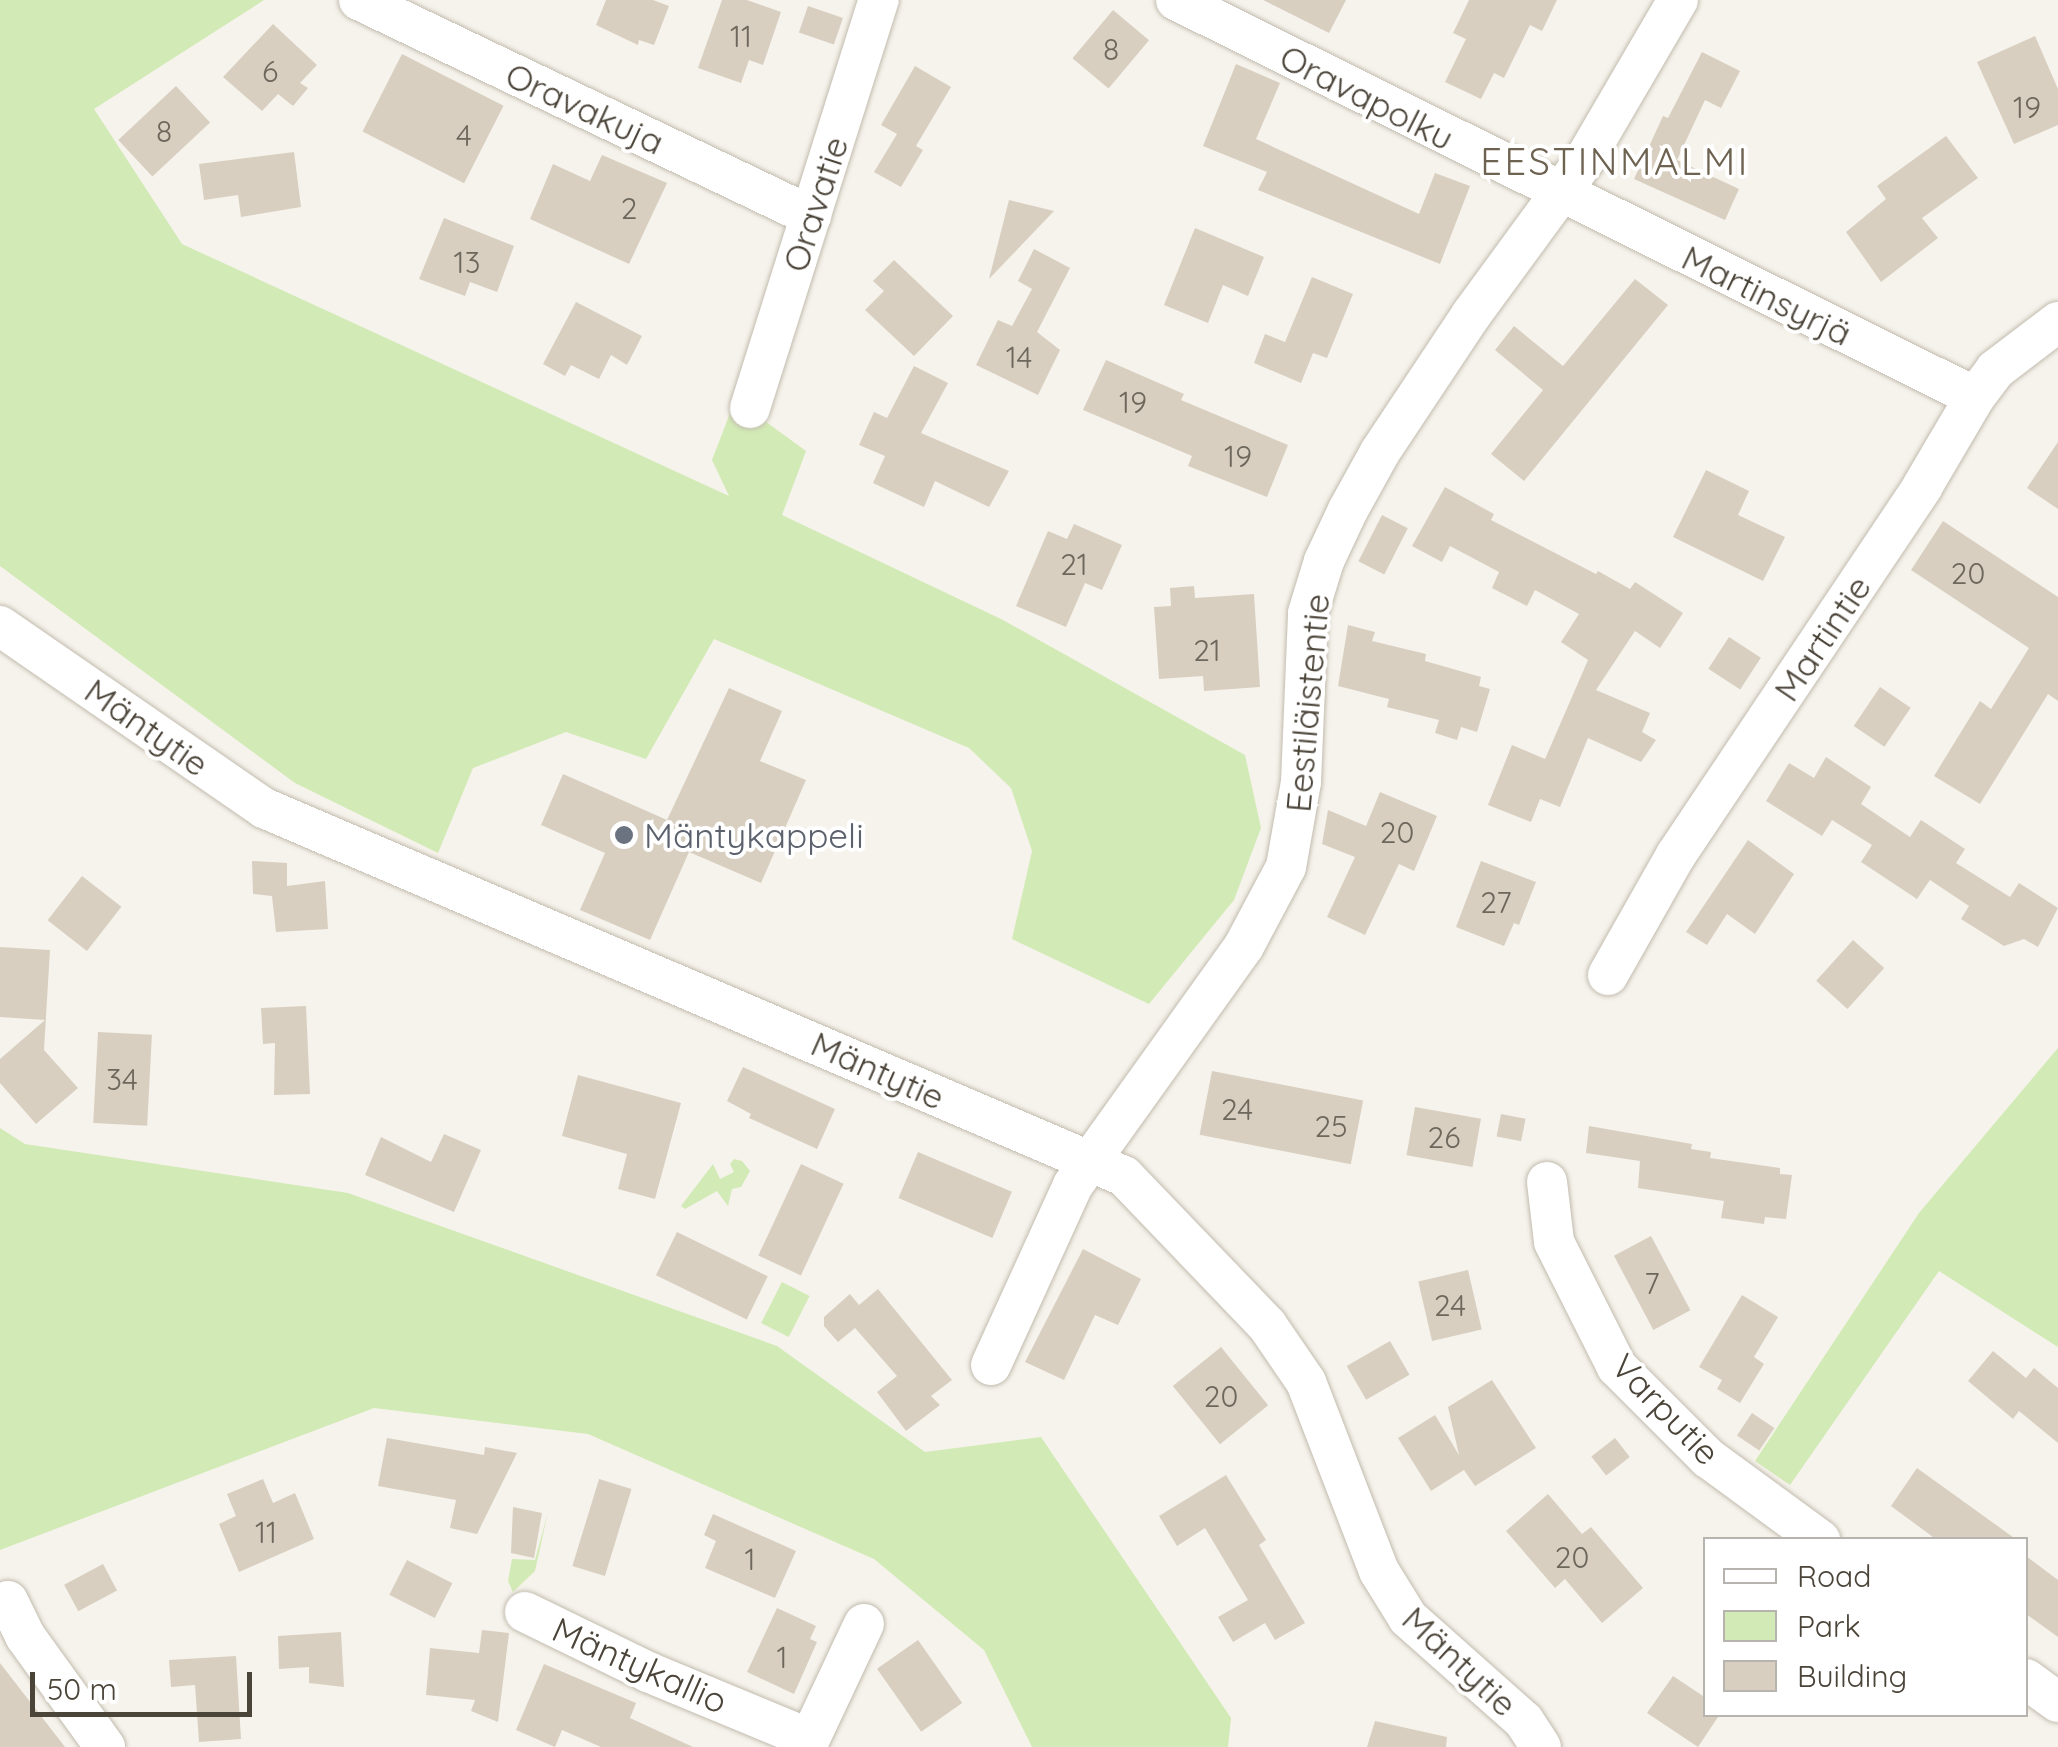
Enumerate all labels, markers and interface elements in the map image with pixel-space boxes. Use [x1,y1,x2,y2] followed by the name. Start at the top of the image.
[730,18,752,54] house number: 11
[1103,31,1119,67] house number: 8
[1273,35,1461,159] street label: Oravapolku
[262,53,278,89] house number: 6
[499,53,671,163] street label: Oravakuja
[2013,89,2041,125] house number: 19
[156,113,172,149] house number: 8
[456,117,472,153] house number: 4
[773,131,857,277] street label: Oravatie
[1480,139,1750,185] district label: EESTINMALMI
[621,190,637,226] house number: 2
[1675,236,1859,354] street label: Martinsyrjä
[454,244,480,280] house number: 13
[1006,339,1032,375] house number: 14
[1119,384,1147,420] house number: 19
[1224,438,1252,474] house number: 19
[1060,546,1088,582] house number: 21
[1951,555,1985,591] house number: 20
[1765,567,1879,709] street label: Martintie
[1277,592,1337,814] street label: Eestiläistentie
[1193,632,1221,668] house number: 21
[77,669,217,785] street label: Mäntytie
[644,814,864,856] place label: Mäntykappeli
[1380,814,1414,850] house number: 20
[613,824,635,846] marker: Mäntykappeli
[1480,884,1512,920] house number: 27
[805,1022,951,1118] street label: Mäntytie
[106,1061,138,1097] house number: 34
[1221,1091,1253,1127] house number: 24
[1315,1108,1347,1144] house number: 25
[1428,1119,1460,1155] house number: 26
[1644,1265,1660,1301] house number: 7
[1434,1287,1466,1323] house number: 24
[1603,1345,1729,1473] street label: Varputie
[1204,1378,1238,1414] house number: 20
[255,1514,277,1550] house number: 11
[1703,1537,2028,1717] legend
[1555,1539,1589,1575] house number: 20
[744,1541,756,1577] house number: 1
[1797,1557,1871,1595] text: Road
[1394,1597,1526,1725] street label: Mäntytie
[1797,1607,1861,1645] text: Park
[546,1608,734,1722] street label: Mäntykallio
[776,1639,788,1675] house number: 1
[35,1652,258,1714] scale bar
[1797,1657,1907,1695] text: Building
[47,1670,117,1708] text: 50 m

